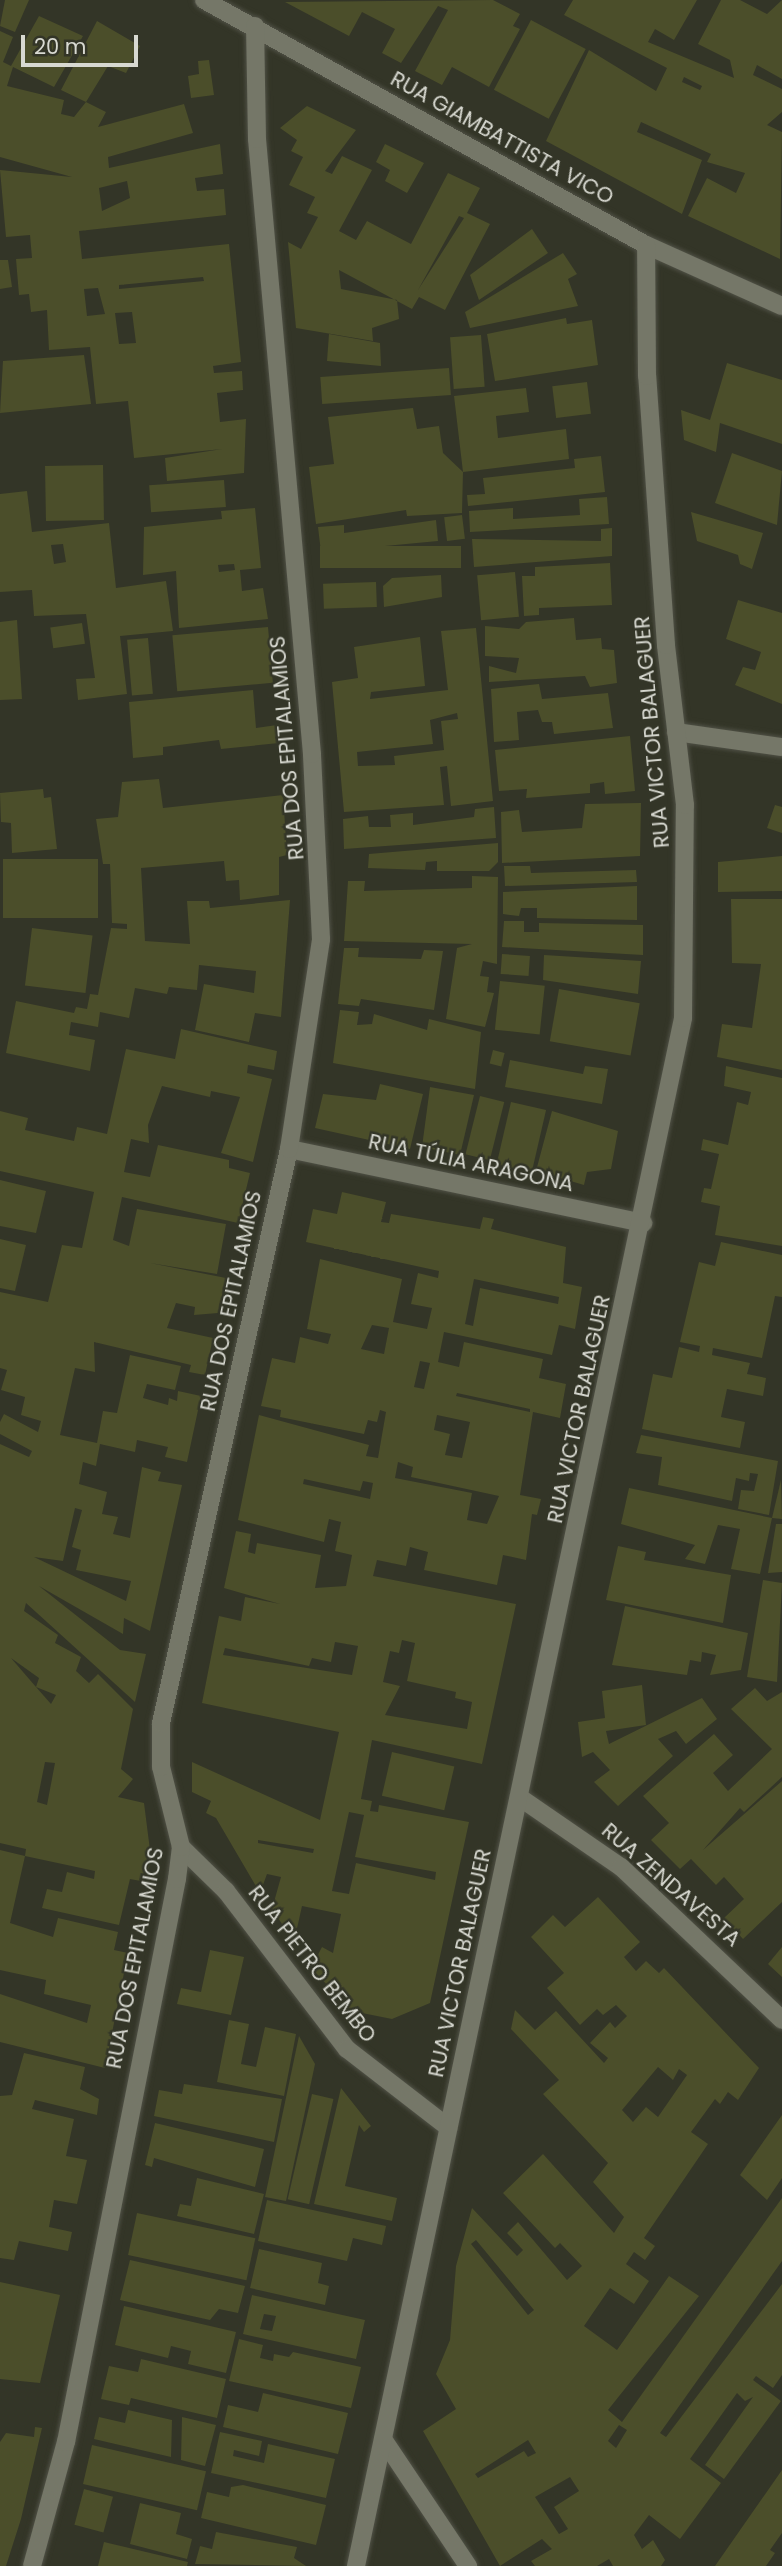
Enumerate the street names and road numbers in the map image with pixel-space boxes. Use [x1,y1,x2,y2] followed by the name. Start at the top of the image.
[386,66,618,210] street label: RUA GIAMBATTISTA VICO
[629,615,675,849] street label: RUA VICTOR BALAGUER
[265,635,309,861] street label: RUA DOS EPITALAMIOS
[366,1129,576,1197] street label: RUA TÚLIA ARAGONA
[195,1188,267,1414] street label: RUA DOS EPITALAMIOS
[542,1293,616,1525] street label: RUA VICTOR BALAGUER
[597,1818,745,1952] street label: RUA ZENDAVESTA
[101,1845,169,2071] street label: RUA DOS EPITALAMIOS
[423,1847,497,2079] street label: RUA VICTOR BALAGUER
[243,1881,381,2047] street label: RUA PIETRO BEMBO

